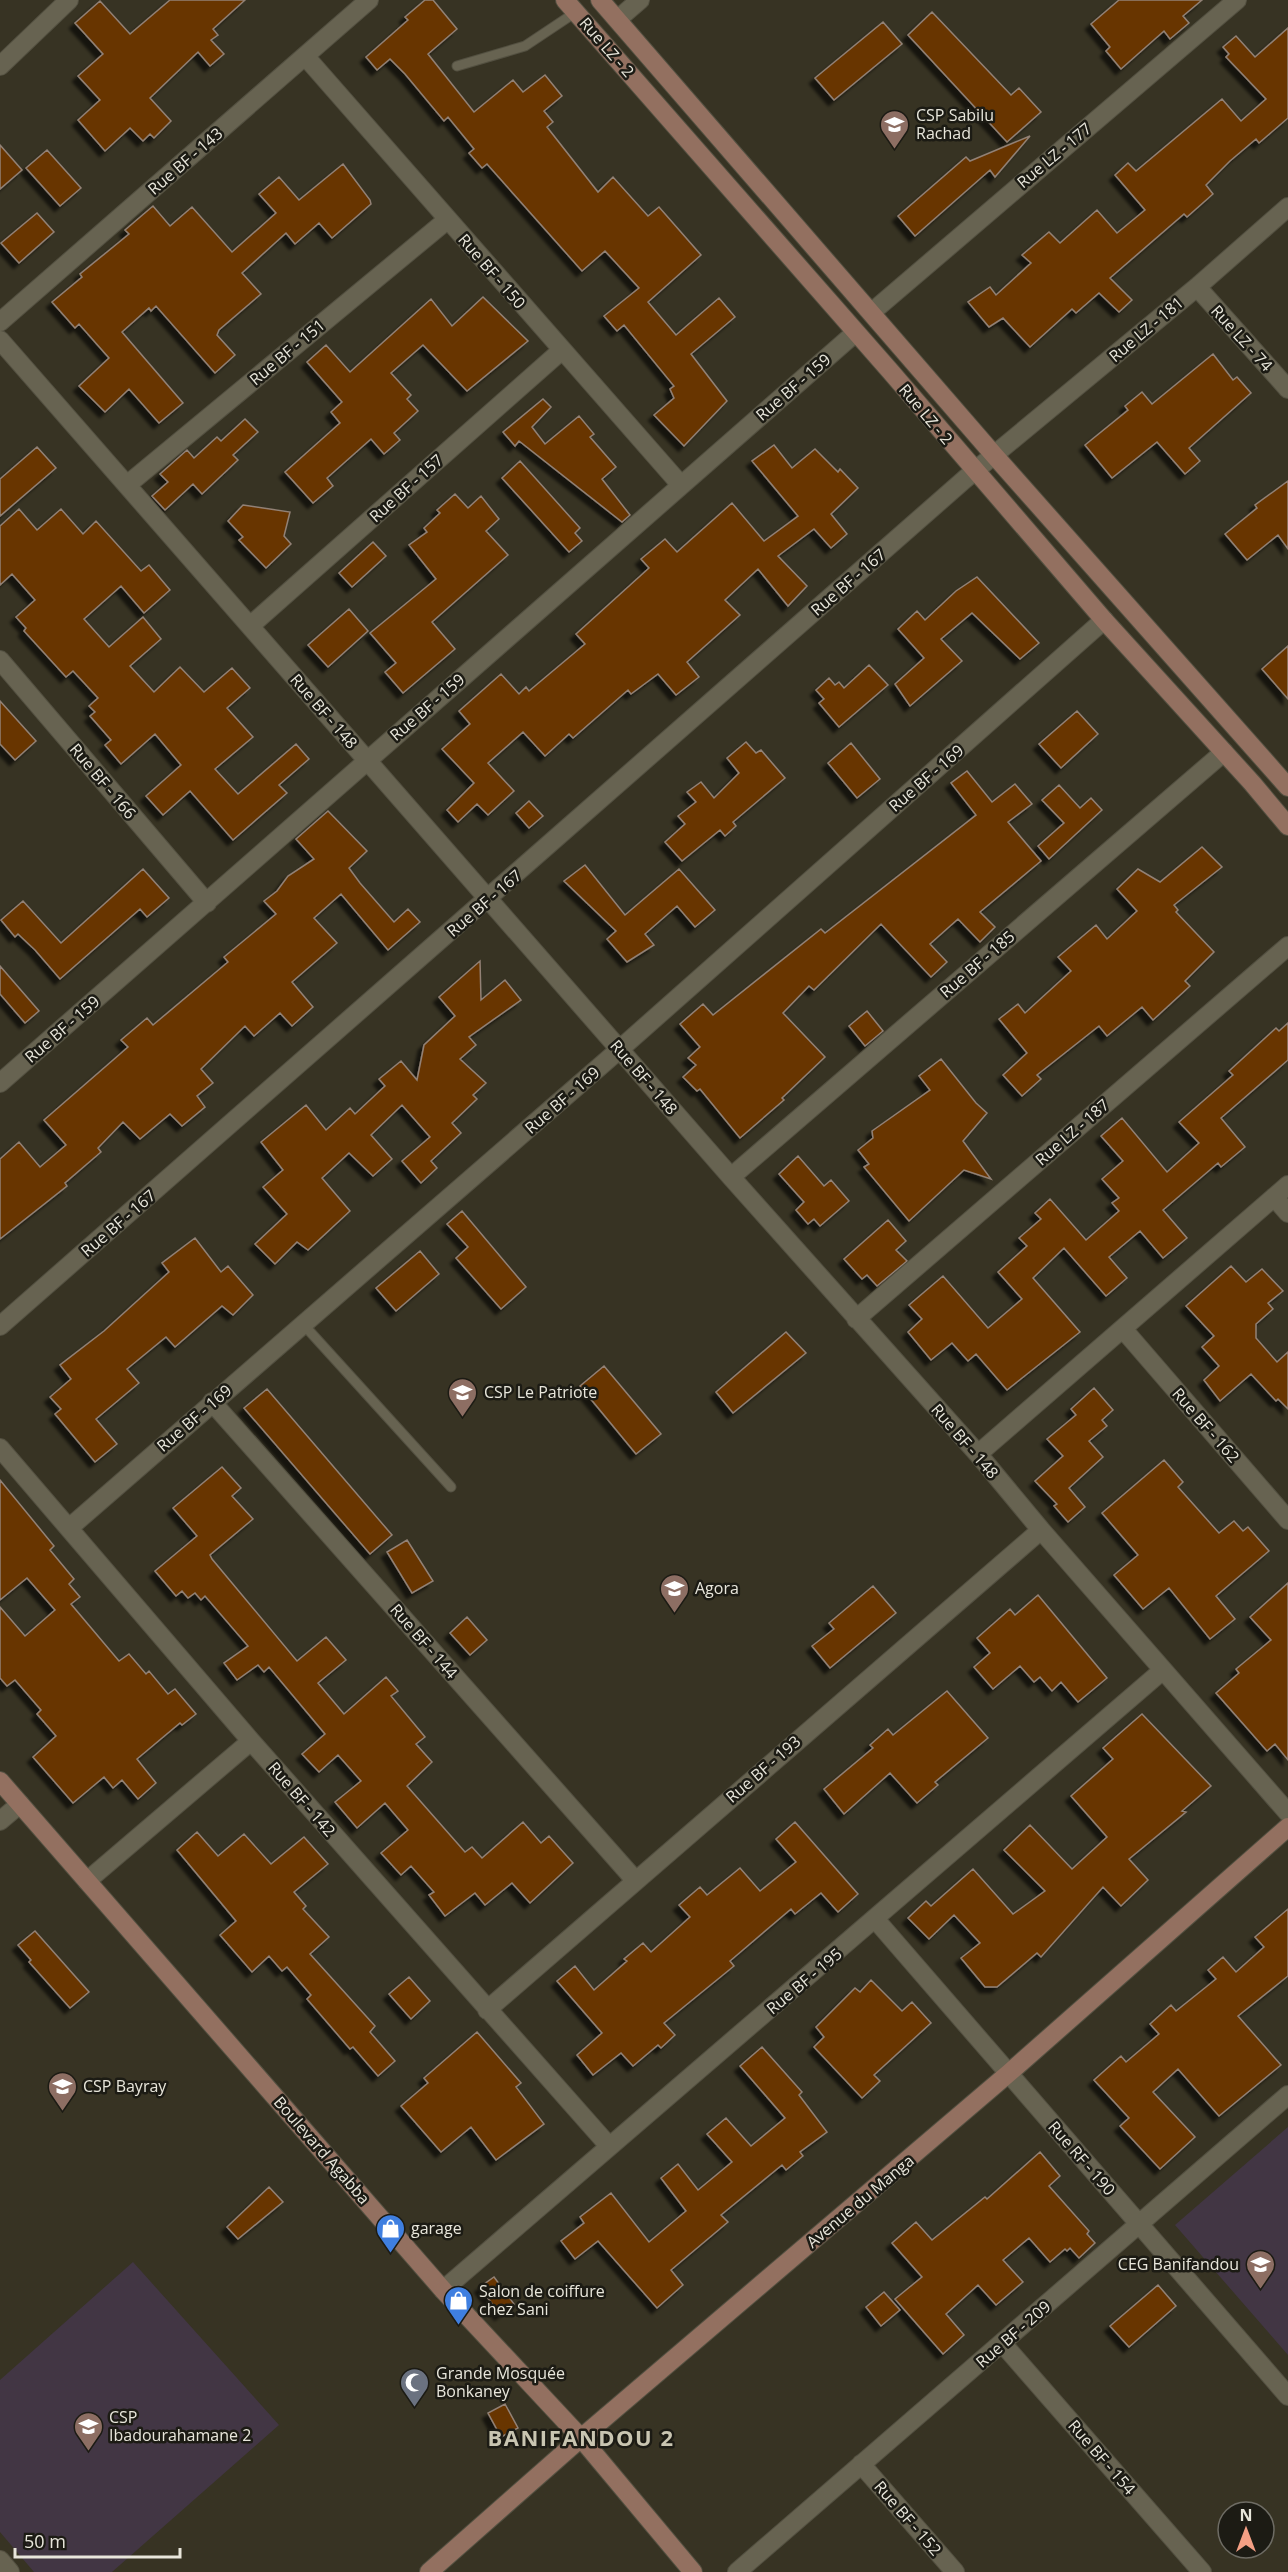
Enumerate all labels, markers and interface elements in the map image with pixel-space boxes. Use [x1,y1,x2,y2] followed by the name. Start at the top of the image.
[575,12,639,82] street label: Rue LZ - 2
[916,104,994,144] place label: CSP Sabilu Rachad
[879,108,911,150] school or university icon: CSP Sabilu Rachad
[1012,117,1096,193] street label: Rue LZ - 177
[143,122,227,200] street label: Rue BF - 143
[453,229,531,313] street label: Rue BF - 150
[1104,291,1188,367] street label: Rue LZ - 181
[1206,300,1278,376] street label: Rue LZ - 74
[245,314,329,390] street label: Rue BF - 151
[751,348,835,426] street label: Rue BF - 159
[894,379,958,449] street label: Rue LZ - 2
[364,449,448,527] street label: Rue BF - 157
[806,543,890,621] street label: Rue BF - 167
[385,668,469,746] street label: Rue BF - 159
[285,669,363,753] street label: Rue BF - 148
[65,739,141,823] street label: Rue BF - 166
[884,739,968,817] street label: Rue BF - 169
[442,864,526,942] street label: Rue BF - 167
[935,925,1019,1003] street label: Rue BF - 185
[20,990,104,1068] street label: Rue BF - 159
[605,1035,683,1119] street label: Rue BF - 148
[520,1061,604,1139] street label: Rue BF - 169
[1030,1094,1114,1170] street label: Rue LZ - 187
[76,1184,160,1262] street label: Rue BF - 167
[447,1376,479,1418] school or university icon: CSP Le Patriote
[152,1379,236,1457] street label: Rue BF - 169
[484,1381,597,1403] place label: CSP Le Patriote
[1167,1383,1245,1467] street label: Rue BF - 162
[926,1399,1004,1483] street label: Rue BF - 148
[658,1572,690,1614] school or university icon: Agora
[695,1577,739,1599] place label: Agora
[385,1599,463,1683] street label: Rue BF - 144
[721,1730,805,1808] street label: Rue BF - 193
[263,1757,341,1841] street label: Rue BF - 142
[762,1943,846,2019] street label: Rue BF - 195
[46,2070,78,2112] school or university icon: CSP Bayray
[83,2075,167,2097] place label: CSP Bayray
[269,2091,375,2209] street label: Boulevard Agabba
[1044,2116,1120,2200] street label: Rue RF - 190
[801,2149,919,2253] street label: Avenue du Manga
[374,2212,406,2254] shop icon: garage
[411,2217,462,2239] place label: garage
[1244,2248,1276,2290] school or university icon: CEG Banifandou
[1118,2253,1239,2275] place label: CEG Banifandou
[479,2280,605,2320] place label: Salon de coiffure chez Sani
[442,2284,474,2326] shop icon: Salon de coiffure chez Sani
[971,2295,1055,2373] street label: Rue BF - 209
[436,2362,565,2402] place label: Grande Mosquée Bonkaney
[399,2366,431,2408] mosque icon: Grande Mosquée Bonkaney
[109,2406,251,2446] place label: CSP Ibadourahamane 2
[72,2410,104,2452] school or university icon: CSP Ibadourahamane 2
[1063,2415,1141,2499] street label: Rue BF - 154
[488,2422,675,2452] district label: BANIFANDOU 2
[869,2476,947,2560] street label: Rue BF - 152
[1216,2500,1276,2560] north arrow
[1239,2504,1253,2526] text: N
[15,2521,180,2559] scale bar
[24,2529,66,2553] text: 50 m

